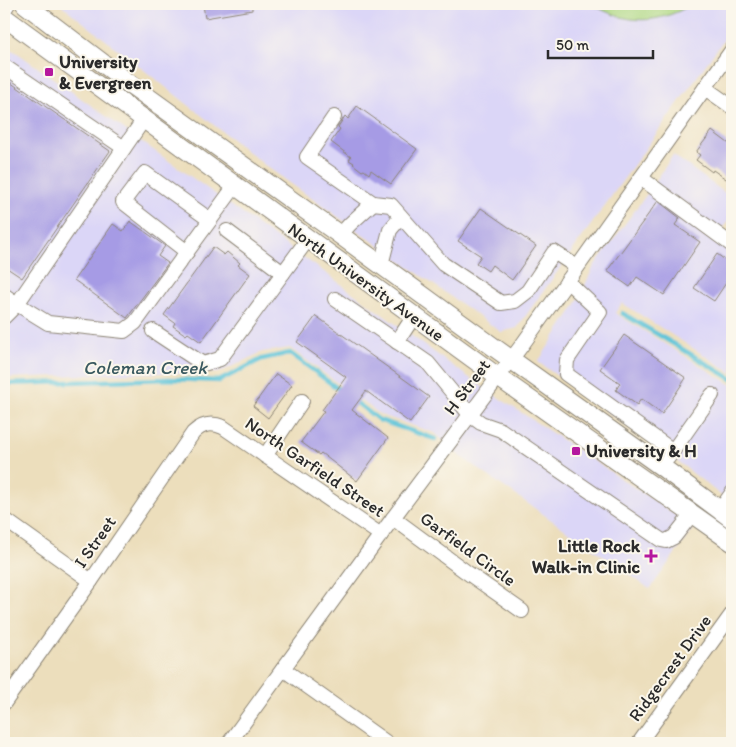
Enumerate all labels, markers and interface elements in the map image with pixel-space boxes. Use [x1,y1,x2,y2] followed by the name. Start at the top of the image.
[548,28,654,60] scale bar
[556,36,589,54] text: 50 m
[59,51,152,94] place label: University & Evergreen
[43,66,55,78] marker: University & Evergreen
[284,218,448,346] street label: North University Avenue
[439,355,495,419] street label: H Street
[83,356,208,379] water label: Coleman Creek
[241,412,389,522] street label: North Garfield Street
[586,440,697,462] place label: University & H
[570,445,582,457] marker: University & H
[416,507,520,591] street label: Garfield Circle
[69,512,121,572] street label: I Street
[532,535,641,578] place label: Little Rock Walk-in Clinic
[644,549,658,563] marker: Little Rock Walk-in Clinic
[624,610,716,726] street label: Ridgecrest Drive

